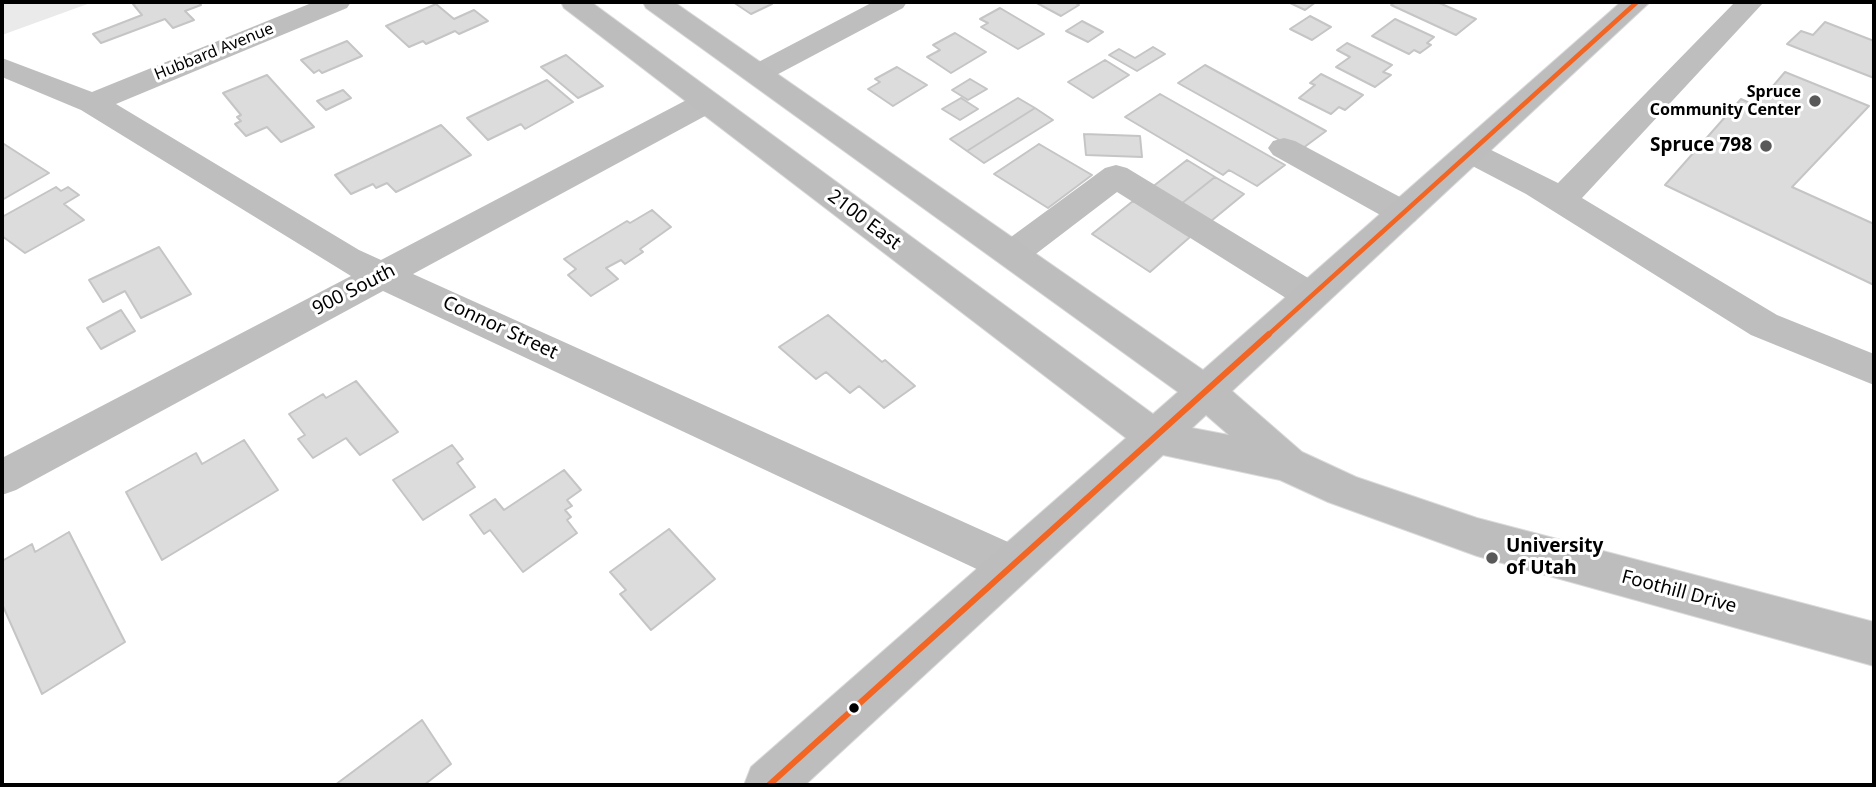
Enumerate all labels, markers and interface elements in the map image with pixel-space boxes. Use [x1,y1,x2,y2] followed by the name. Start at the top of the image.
[152,19,276,85] street label: Hubbard Avenue
[1650,82,1801,120] place label: Spruce Community Center
[1807,93,1823,109] marker: Spruce Community Center
[1650,135,1752,157] place label: Spruce 798
[1758,138,1774,154] marker: Spruce 798
[823,185,905,255] street label: 2100 East
[309,259,399,321] street label: 900 South
[439,291,561,365] street label: Connor Street
[1506,536,1603,580] place label: University of Utah
[1484,550,1500,566] marker: University of Utah
[1619,566,1739,618] street label: Foothill Drive
[847,701,861,715] unlabelled marker

